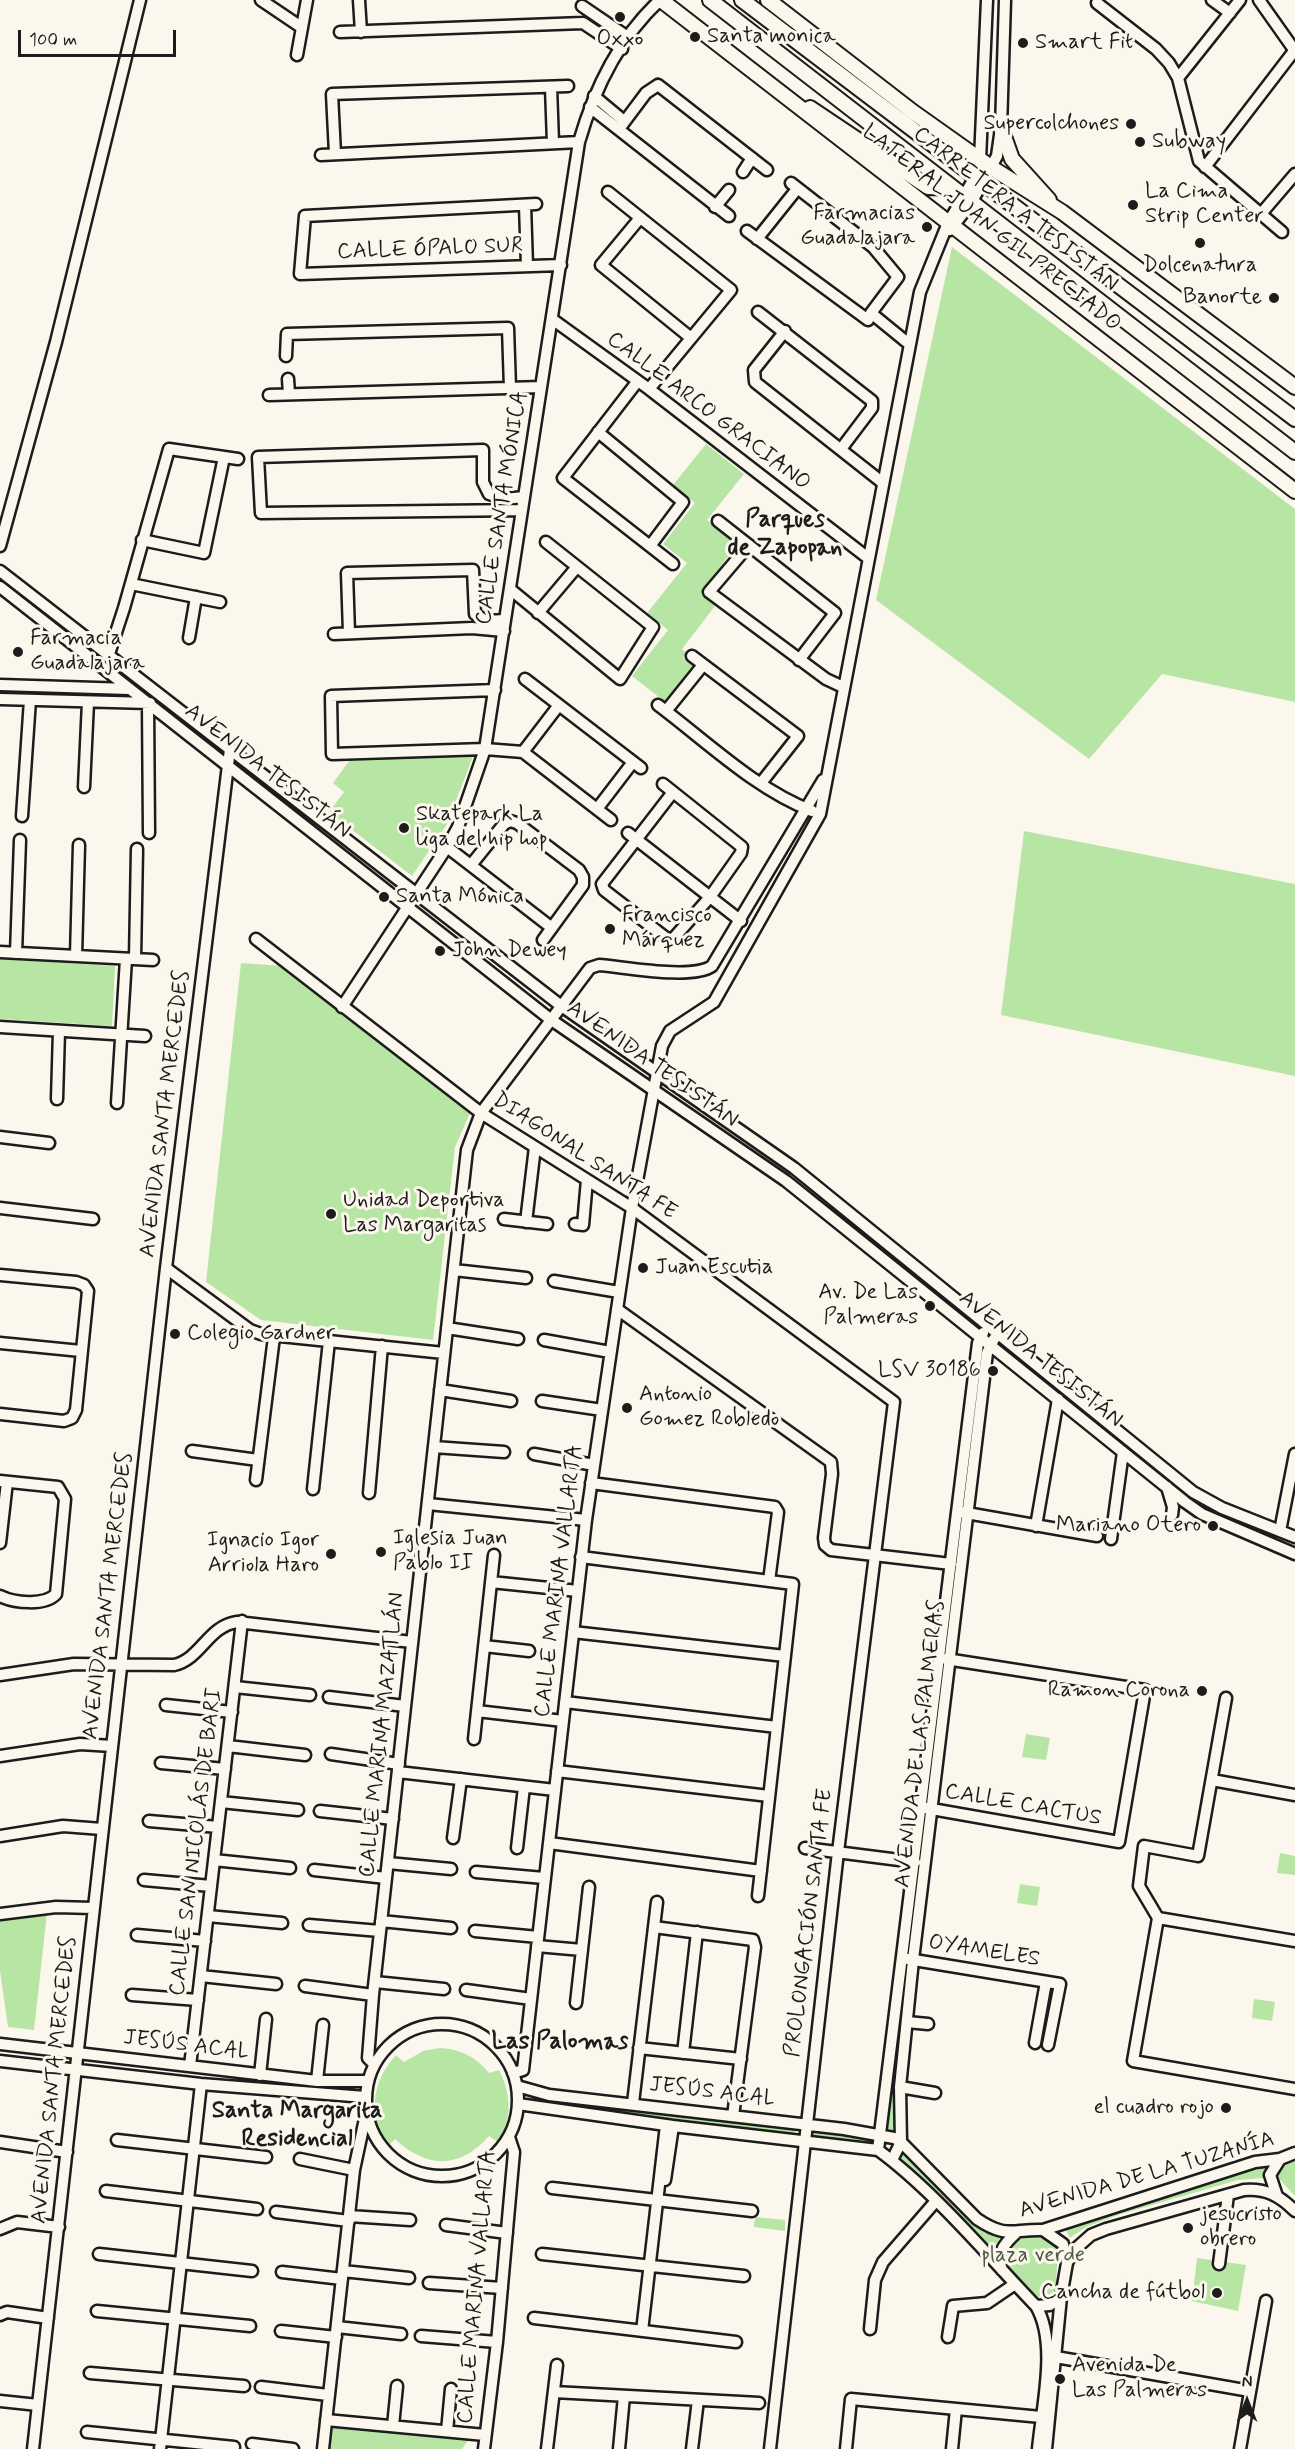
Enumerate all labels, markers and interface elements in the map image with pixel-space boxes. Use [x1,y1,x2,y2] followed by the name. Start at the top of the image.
[613,10,627,24] marker: Oxxo
[21,18,178,56] scale bar
[707,24,836,50] place label: Santa monica
[596,27,644,53] place label: Oxxo
[29,28,77,52] text: 100 m
[688,30,702,44] marker: Santa monica
[1035,30,1133,56] place label: Smart Fit
[1016,36,1030,50] marker: Smart Fit
[983,111,1119,137] place label: Supercolchones
[1124,117,1138,131] marker: Supercolchones
[856,120,1126,338] street label: LATERAL JUAN GIL PRECIADO
[907,122,1123,298] street label: CARRETERA A TESISTÁN
[1152,129,1226,155] place label: Subway
[1133,135,1147,149] marker: Subway
[1145,179,1264,230] place label: La Cima Strip Center
[1126,198,1140,212] marker: La Cima Strip Center
[800,201,915,252] place label: Farmacias Guadalajara
[920,220,934,234] marker: Farmacias Guadalajara
[337,234,523,266] street label: CALLE ÓPALO SUR
[1193,236,1207,250] marker: Dolcenatura
[1143,253,1257,279] place label: Dolcenatura
[1183,285,1262,311] place label: Banorte
[1267,291,1281,305] marker: Banorte
[601,327,815,497] street label: CALLE ARCO GRACIANO
[471,389,535,627] street label: CALLE SANTA MÓNICA
[728,507,842,563] district label: Parques de Zapopan
[30,626,145,678] place label: Farmacia Guadalajara
[11,645,25,659] marker: Farmacia Guadalajara
[179,699,355,845] street label: AVENIDA TESISTÁN
[416,802,548,854] place label: Skatepark La liga del hip hop
[397,821,411,835] marker: Skatepark La liga del hip hop
[396,884,524,910] place label: Santa Mónica
[377,890,391,904] marker: Santa Mónica
[622,903,712,954] place label: Francisco Márquez
[603,922,617,936] marker: Francisco Márquez
[452,938,567,964] place label: John Dewey
[433,944,447,958] marker: John Dewey
[135,969,197,1259] street label: AVENIDA SANTA MERCEDES
[561,996,743,1134] street label: AVENIDA TESISTÁN
[487,1087,681,1227] street label: DIAGONAL SANTA FE
[343,1188,505,1240] place label: Unidad Deportiva Las Margaritas
[324,1207,338,1221] marker: Unidad Deportiva Las Margaritas
[655,1255,773,1281] place label: Juan Escutia
[636,1261,650,1275] marker: Juan Escutia
[818,1280,918,1332] place label: Av. De Las Palmeras
[953,1286,1127,1434] street label: AVENIDA TESISTÁN
[923,1299,937,1313] marker: Av. De Las Palmeras
[187,1321,335,1347] place label: Colegio Gardner
[168,1327,182,1341] marker: Colegio Gardner
[878,1358,981,1384] place label: LSV 30186
[986,1364,1000,1378] marker: LSV 30186
[639,1382,779,1434] place label: Antonio Gomez Robledo
[620,1401,634,1415] marker: Antonio Gomez Robledo
[530,1443,590,1719] street label: CALLE MARINA VALLARTA
[78,1451,140,1741] street label: AVENIDA SANTA MERCEDES
[1056,1513,1201,1539] place label: Mariano Otero
[1206,1519,1220,1533] marker: Mariano Otero
[393,1526,508,1578] place label: Iglesia Juan Pablo II
[207,1528,319,1580] place label: Ignacio Igor Arriola Haro
[374,1545,388,1559] marker: Iglesia Juan Pablo II
[324,1547,338,1561] marker: Ignacio Igor Arriola Haro
[355,1591,411,1879] street label: CALLE MARINA MAZATLÁN
[890,1599,952,1889] street label: AVENIDA DE LAS PALMERAS
[1048,1678,1190,1704] place label: Ramon Corona
[1195,1684,1209,1698] marker: Ramon Corona
[165,1686,229,1998] street label: CALLE SAN NICOLÁS DE BARI
[943,1779,1103,1833] street label: CALLE CACTUS
[780,1787,840,2059] street label: PROLONGACIÓN SANTA FE
[926,1930,1042,1974] street label: OYAMELES
[27,1935,83,2225] street label: AVENIDA SANTA MERCEDES
[122,2025,250,2067] street label: JESÚS ACAL
[492,2029,628,2057] district label: Las Palomas
[648,2072,776,2114] street label: JESÚS ACAL
[1093,2095,1214,2121] place label: el cuadro rojo
[212,2098,382,2154] district label: Santa Margarita Residencial
[1219,2101,1233,2115] marker: el cuadro rojo
[1016,2127,1278,2225] street label: AVENIDA DE LA TUZANÍA
[453,2149,503,2425] street label: CALLE MARINA VALLARTA
[1200,2202,1282,2254] place label: jesucristo obrero
[1181,2221,1195,2235] marker: jesucristo obrero
[981,2243,1085,2269] park label: plaza verde
[1041,2280,1205,2306] place label: Cancha de fútbol
[1210,2286,1224,2300] marker: Cancha de fútbol
[1072,2353,1207,2404] place label: Avenida De Las Palmeras
[1217,2371,1277,2431] north arrow
[1053,2372,1067,2386] marker: Avenida De Las Palmeras
[1242,2372,1252,2393] text: N

